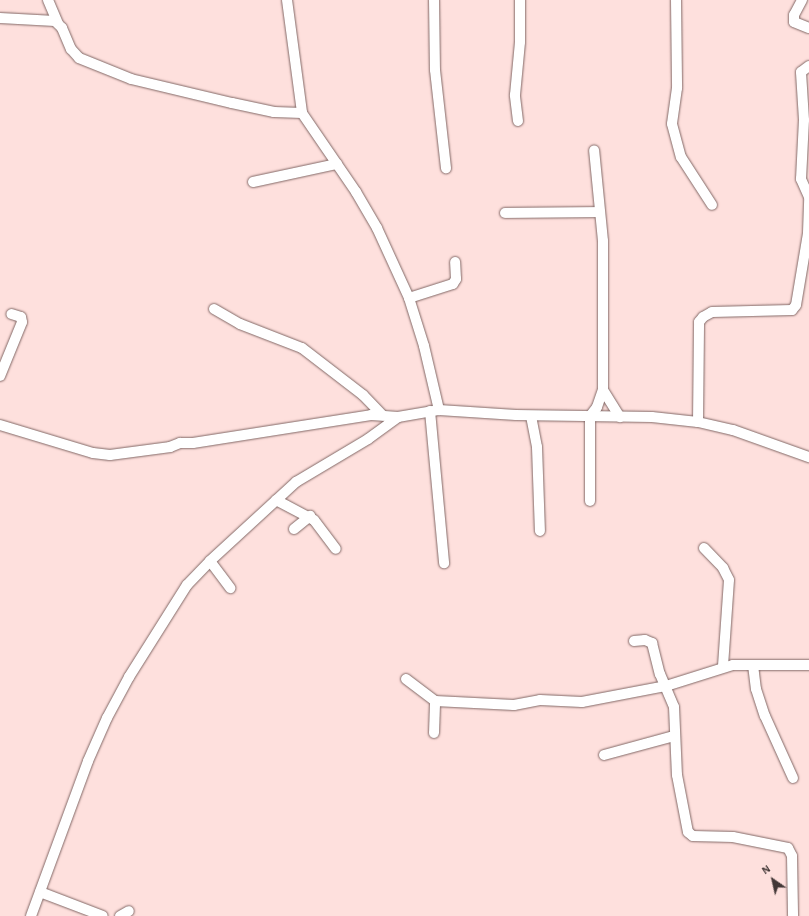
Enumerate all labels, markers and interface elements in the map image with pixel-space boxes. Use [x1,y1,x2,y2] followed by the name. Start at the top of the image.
[753,860,793,900] north arrow
[760,863,772,876] text: N

